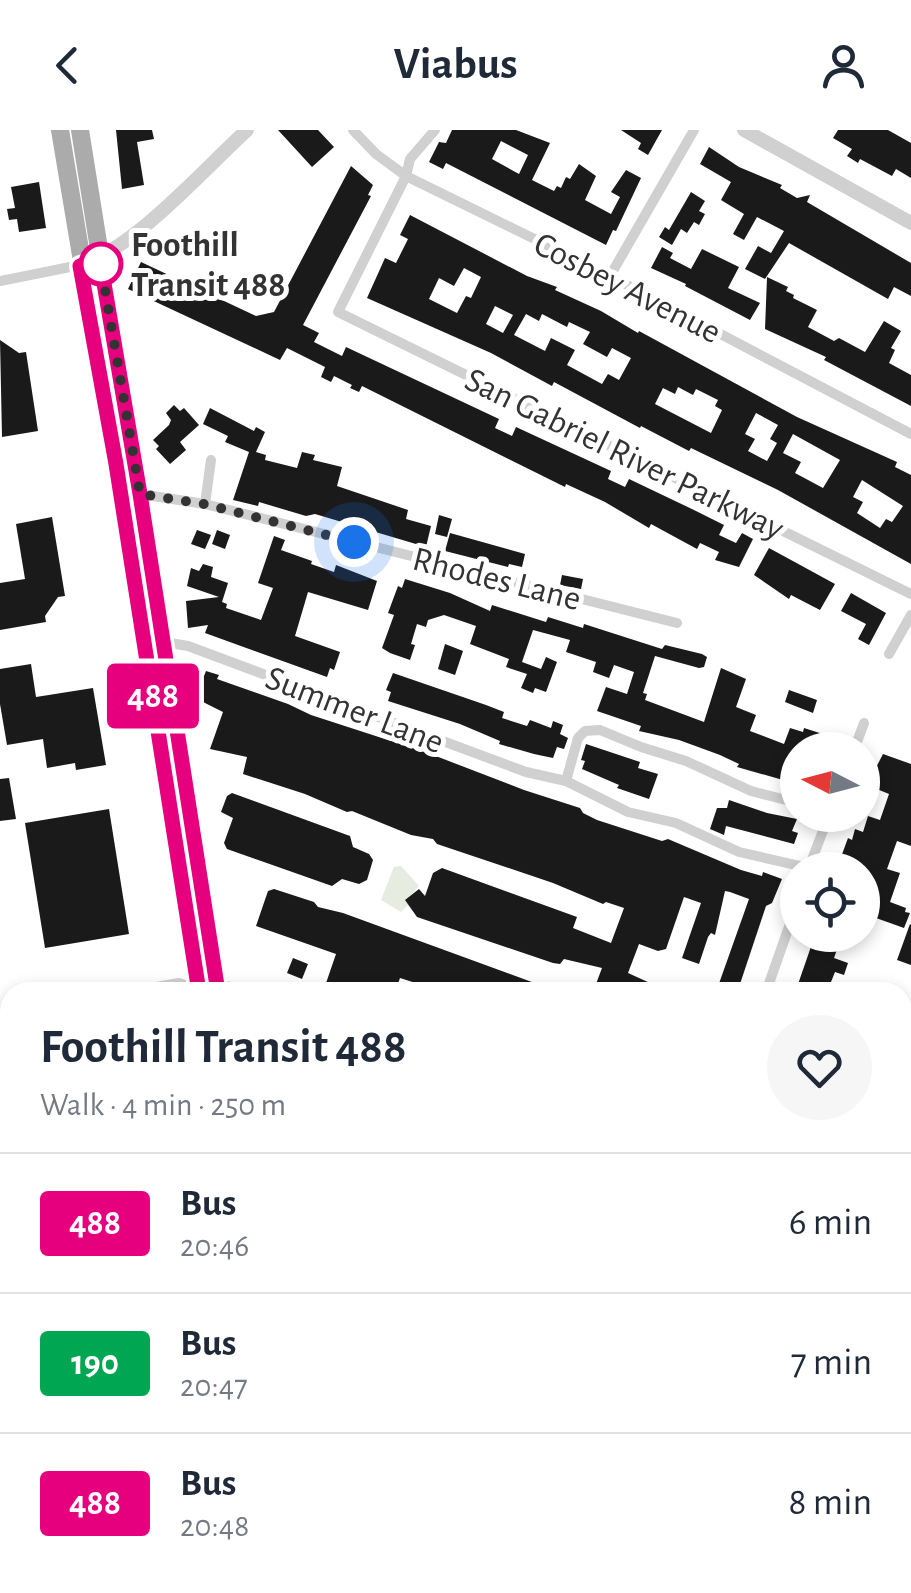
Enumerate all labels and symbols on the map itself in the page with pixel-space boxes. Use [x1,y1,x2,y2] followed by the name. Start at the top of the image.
[528,226,726,350] street label: Cosbey Avenue
[131,228,285,303] place label: Foothill Transit 488
[80,243,122,285] marker: Foothill Transit 488
[459,362,789,547] street label: San Gabriel River Parkway
[329,517,379,567] your location
[409,542,584,617] street label: Rhodes Lane
[261,660,448,760] street label: Summer Lane
[96,664,210,728] line badge: 488
[780,732,880,832] north arrow

